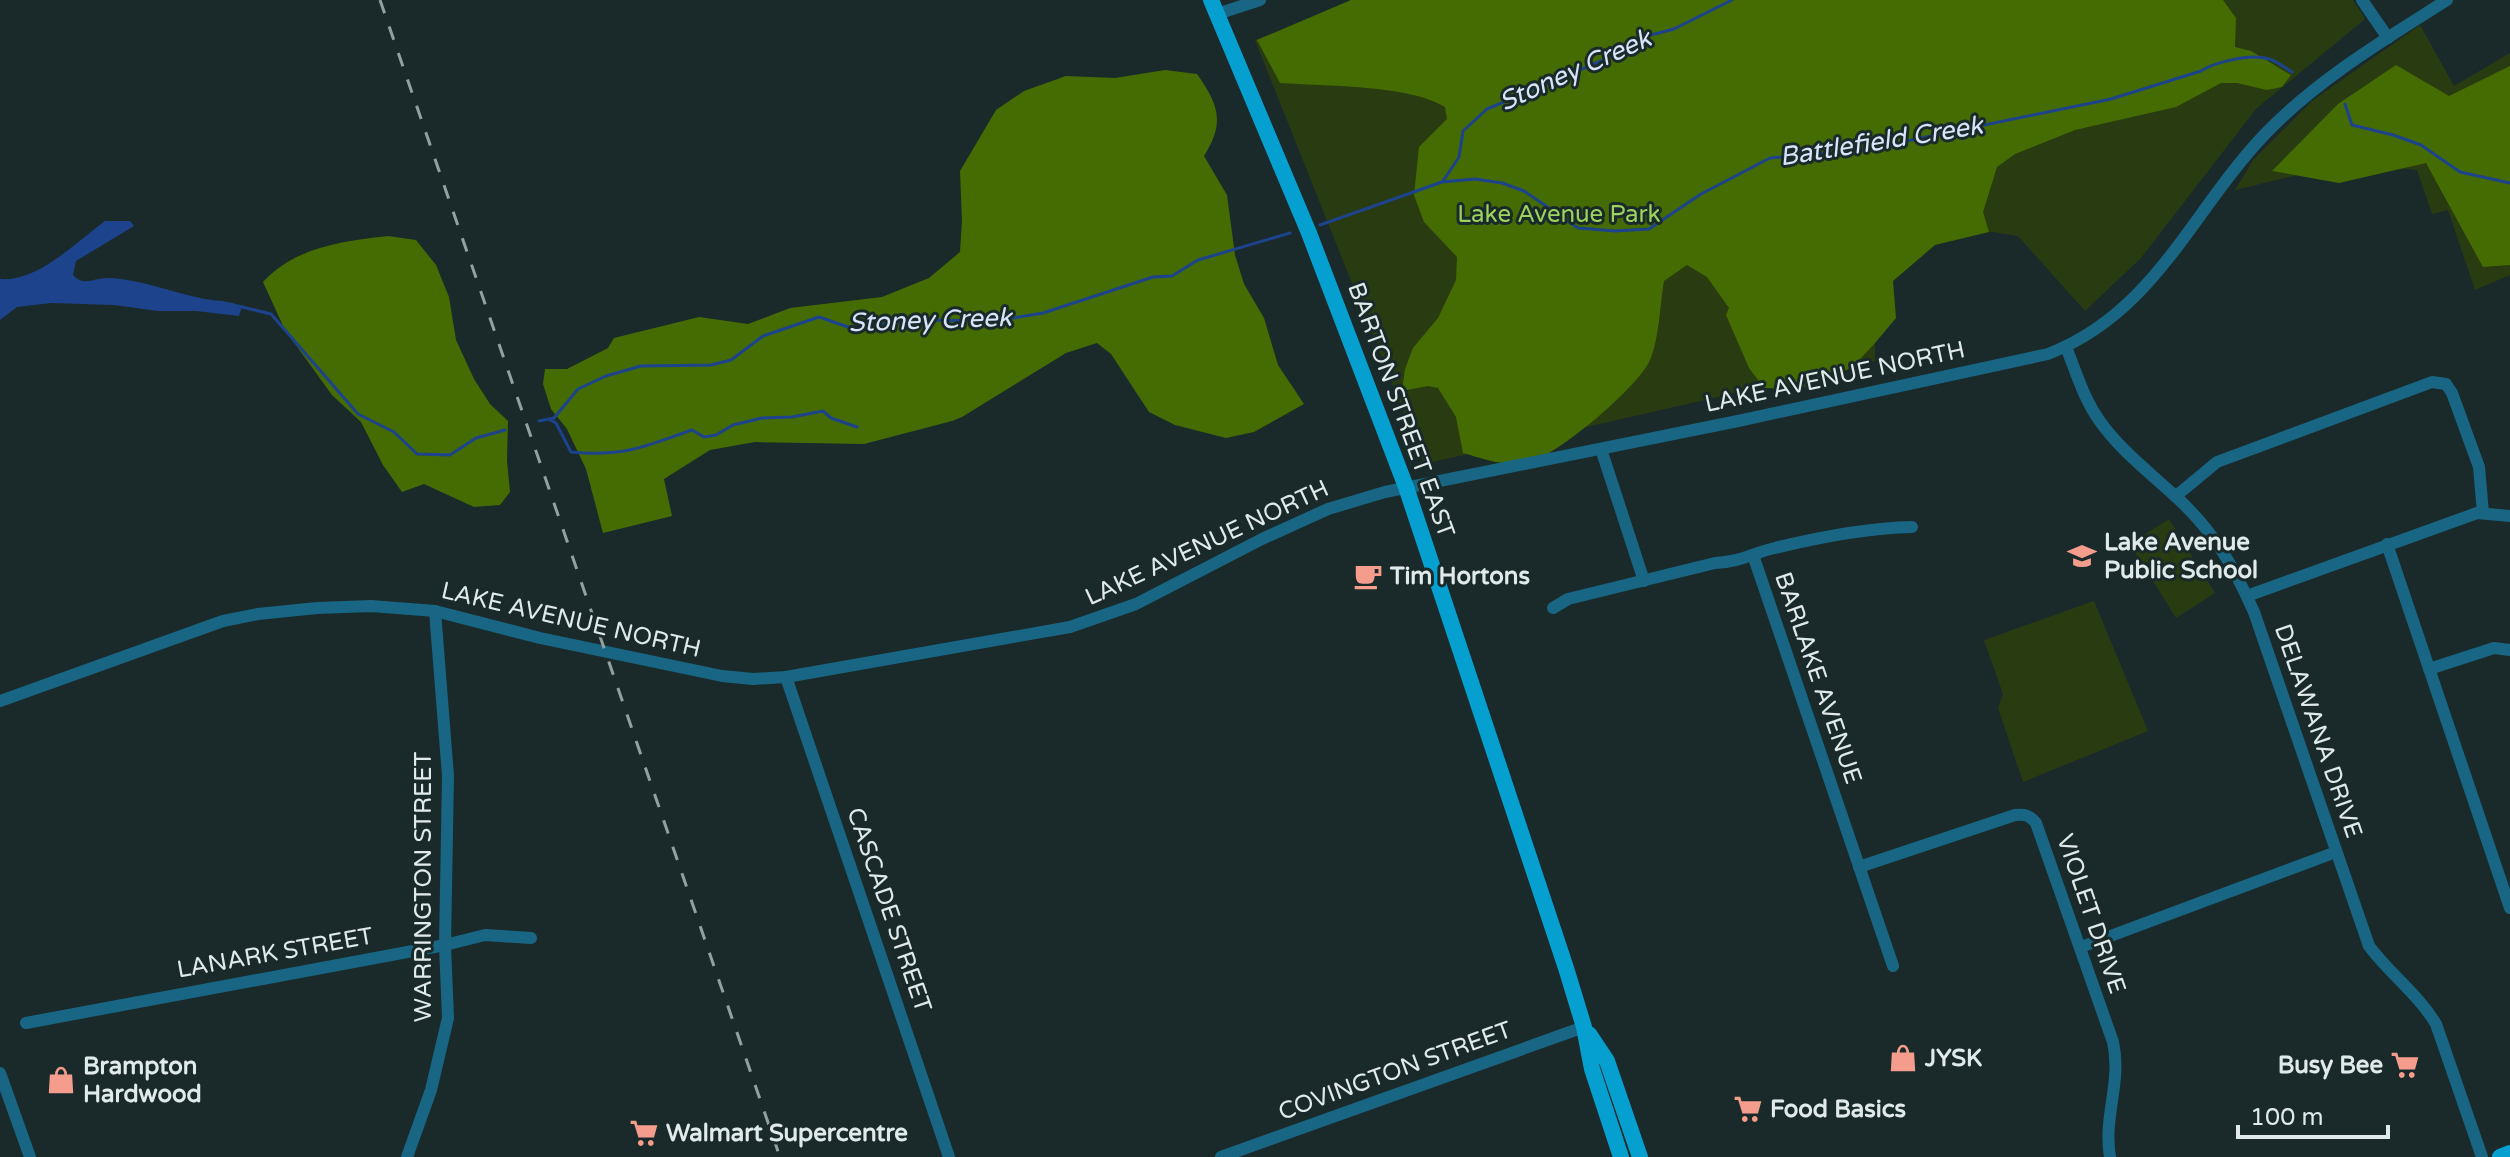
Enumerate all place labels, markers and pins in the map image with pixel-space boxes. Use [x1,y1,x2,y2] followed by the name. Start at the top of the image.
[2104,528,2258,585] place label: Lake Avenue Public School
[2067,541,2097,571] school or university icon: Lake Avenue Public School
[1353,561,1383,591] cafe icon: Tim Hortons
[1389,562,1530,591] place label: Tim Hortons
[1888,1043,1918,1073] shop icon: JYSK
[1924,1044,1982,1073] place label: JYSK
[2390,1050,2420,1080] supermarket icon: Busy Bee
[2278,1051,2383,1080] place label: Busy Bee
[83,1052,202,1109] place label: Brampton Hardwood
[46,1065,76,1095] shop icon: Brampton Hardwood
[1733,1094,1763,1124] supermarket icon: Food Basics
[1770,1095,1906,1124] place label: Food Basics
[629,1118,659,1148] supermarket icon: Walmart Supercentre
[666,1119,908,1148] place label: Walmart Supercentre

